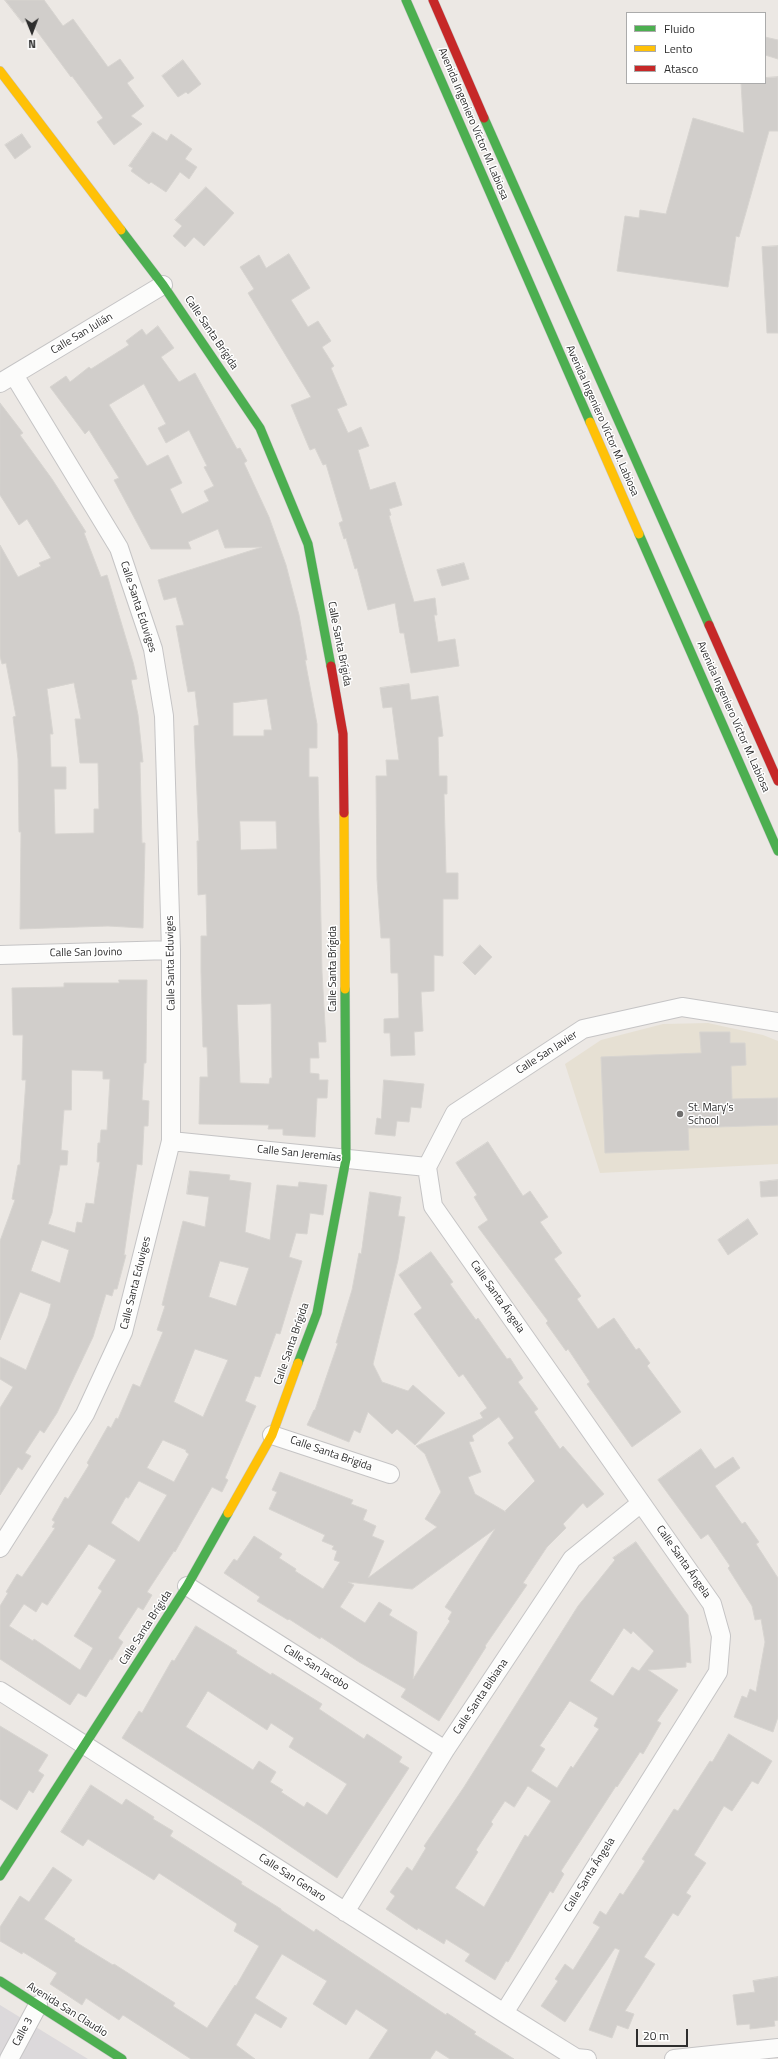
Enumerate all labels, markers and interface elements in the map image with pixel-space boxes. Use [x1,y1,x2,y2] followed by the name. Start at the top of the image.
[12,12,52,52] north arrow
[626,12,766,84] legend
[664,19,695,38] text: Fluido
[28,36,36,52] text: N
[664,39,693,58] text: Lento
[435,46,511,202] street label: Avenida Ingeniero Víctor M. Labiosa
[664,59,698,78] text: Atasco
[181,294,241,372] street label: Calle Santa Brígida
[49,310,115,358] street label: Calle San Julián
[563,344,641,498] street label: Avenida Ingeniero Víctor M. Labiosa
[117,560,159,654] street label: Calle Santa Eduviges
[324,600,354,688] street label: Calle Santa Brígida
[694,640,772,794] street label: Avenida Ingeniero Víctor M. Labiosa
[164,915,178,1011] street label: Calle Santa Eduviges
[326,926,340,1012] street label: Calle Santa Brígida
[50,946,122,960] street label: Calle San Jovino
[514,1028,580,1078] street label: Calle San Javier
[688,1101,734,1127] place label: St. Mary's School
[675,1109,685,1119] marker: St. Mary's School
[256,1143,342,1165] street label: Calle San Jeremías
[118,1235,154,1331] street label: Calle Santa Eduviges
[467,1258,527,1336] street label: Calle Santa Ángela
[272,1301,312,1387] street label: Calle Santa Brígida
[288,1434,374,1474] street label: Calle Santa Brigida
[653,1523,713,1601] street label: Calle Santa Ángela
[117,1588,175,1668] street label: Calle Santa Brígida
[281,1642,351,1694] street label: Calle San Jacobo
[451,1657,511,1737] street label: Calle Santa Bibiana
[562,1835,618,1915] street label: Calle Santa Ángela
[256,1851,328,1905] street label: Calle San Genaro
[24,1980,110,2040] street label: Avenida San Claudio
[10,2015,36,2049] street label: Calle 3
[638,2021,690,2047] scale bar
[643,2026,669,2045] text: 20 m

